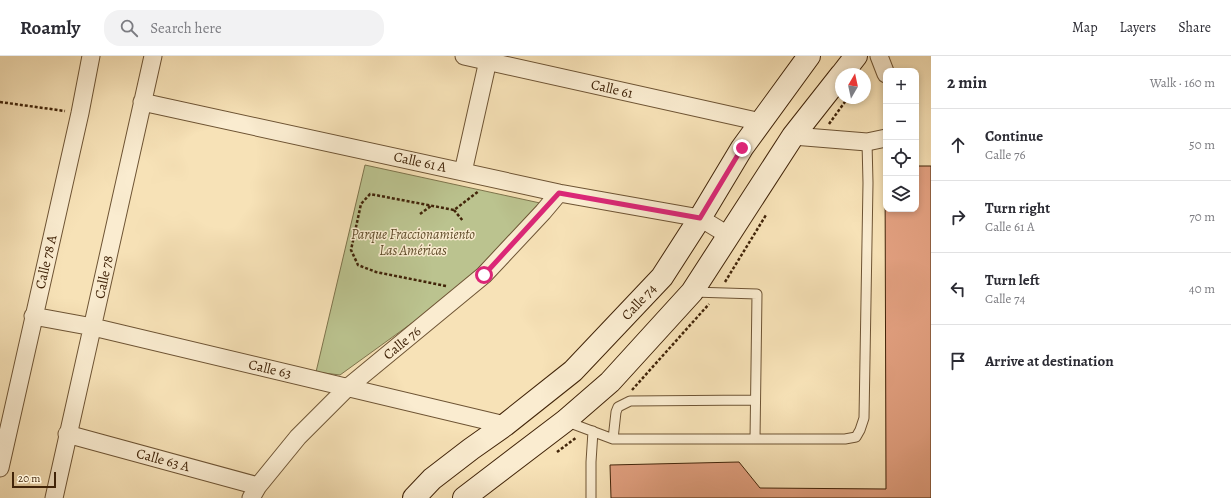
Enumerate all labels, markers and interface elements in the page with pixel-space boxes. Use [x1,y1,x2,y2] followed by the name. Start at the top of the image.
[104,10,384,46] search box
[20,15,80,41] text: Roamly
[118,17,140,39] icon: search
[150,18,222,38] text: Search here
[1072,18,1098,37] text: Map
[1120,18,1156,37] text: Layers
[1178,18,1211,37] text: Share
[835,68,871,104] north arrow
[883,68,919,212] map controls
[883,68,919,104] button: +
[947,71,987,94] text: 2 min
[1150,74,1215,91] text: Walk · 160 m
[589,75,635,103] street label: Calle 61
[883,104,919,140] button: −
[985,126,1043,146] text: Continue
[947,134,969,156] icon: ahead
[1189,136,1215,153] text: 50 m
[733,139,751,157] route end
[883,140,919,176] button: locate
[985,146,1025,163] text: Calle 76
[392,147,449,177] street label: Calle 61 A
[883,176,919,212] button: layers
[985,198,1050,218] text: Turn right
[947,206,969,228] icon: right
[1189,208,1215,225] text: 70 m
[985,218,1035,235] text: Calle 61 A
[351,225,475,260] park label: Parque Fraccionamiento Las Américas
[31,232,62,291] street label: Calle 78 A
[90,253,118,300] street label: Calle 78
[475,266,493,284] route start
[985,270,1040,290] text: Turn left
[947,278,969,300] icon: left
[617,280,661,324] street label: Calle 74
[1189,280,1215,297] text: 40 m
[985,290,1025,307] text: Calle 74
[379,322,425,364] street label: Calle 76
[947,350,969,372] icon: arrive
[985,351,1114,371] text: Arrive at destination
[247,355,293,383] street label: Calle 63
[134,444,193,476] street label: Calle 63 A
[12,470,56,489] scale bar
[18,471,40,486] text: 20 m

